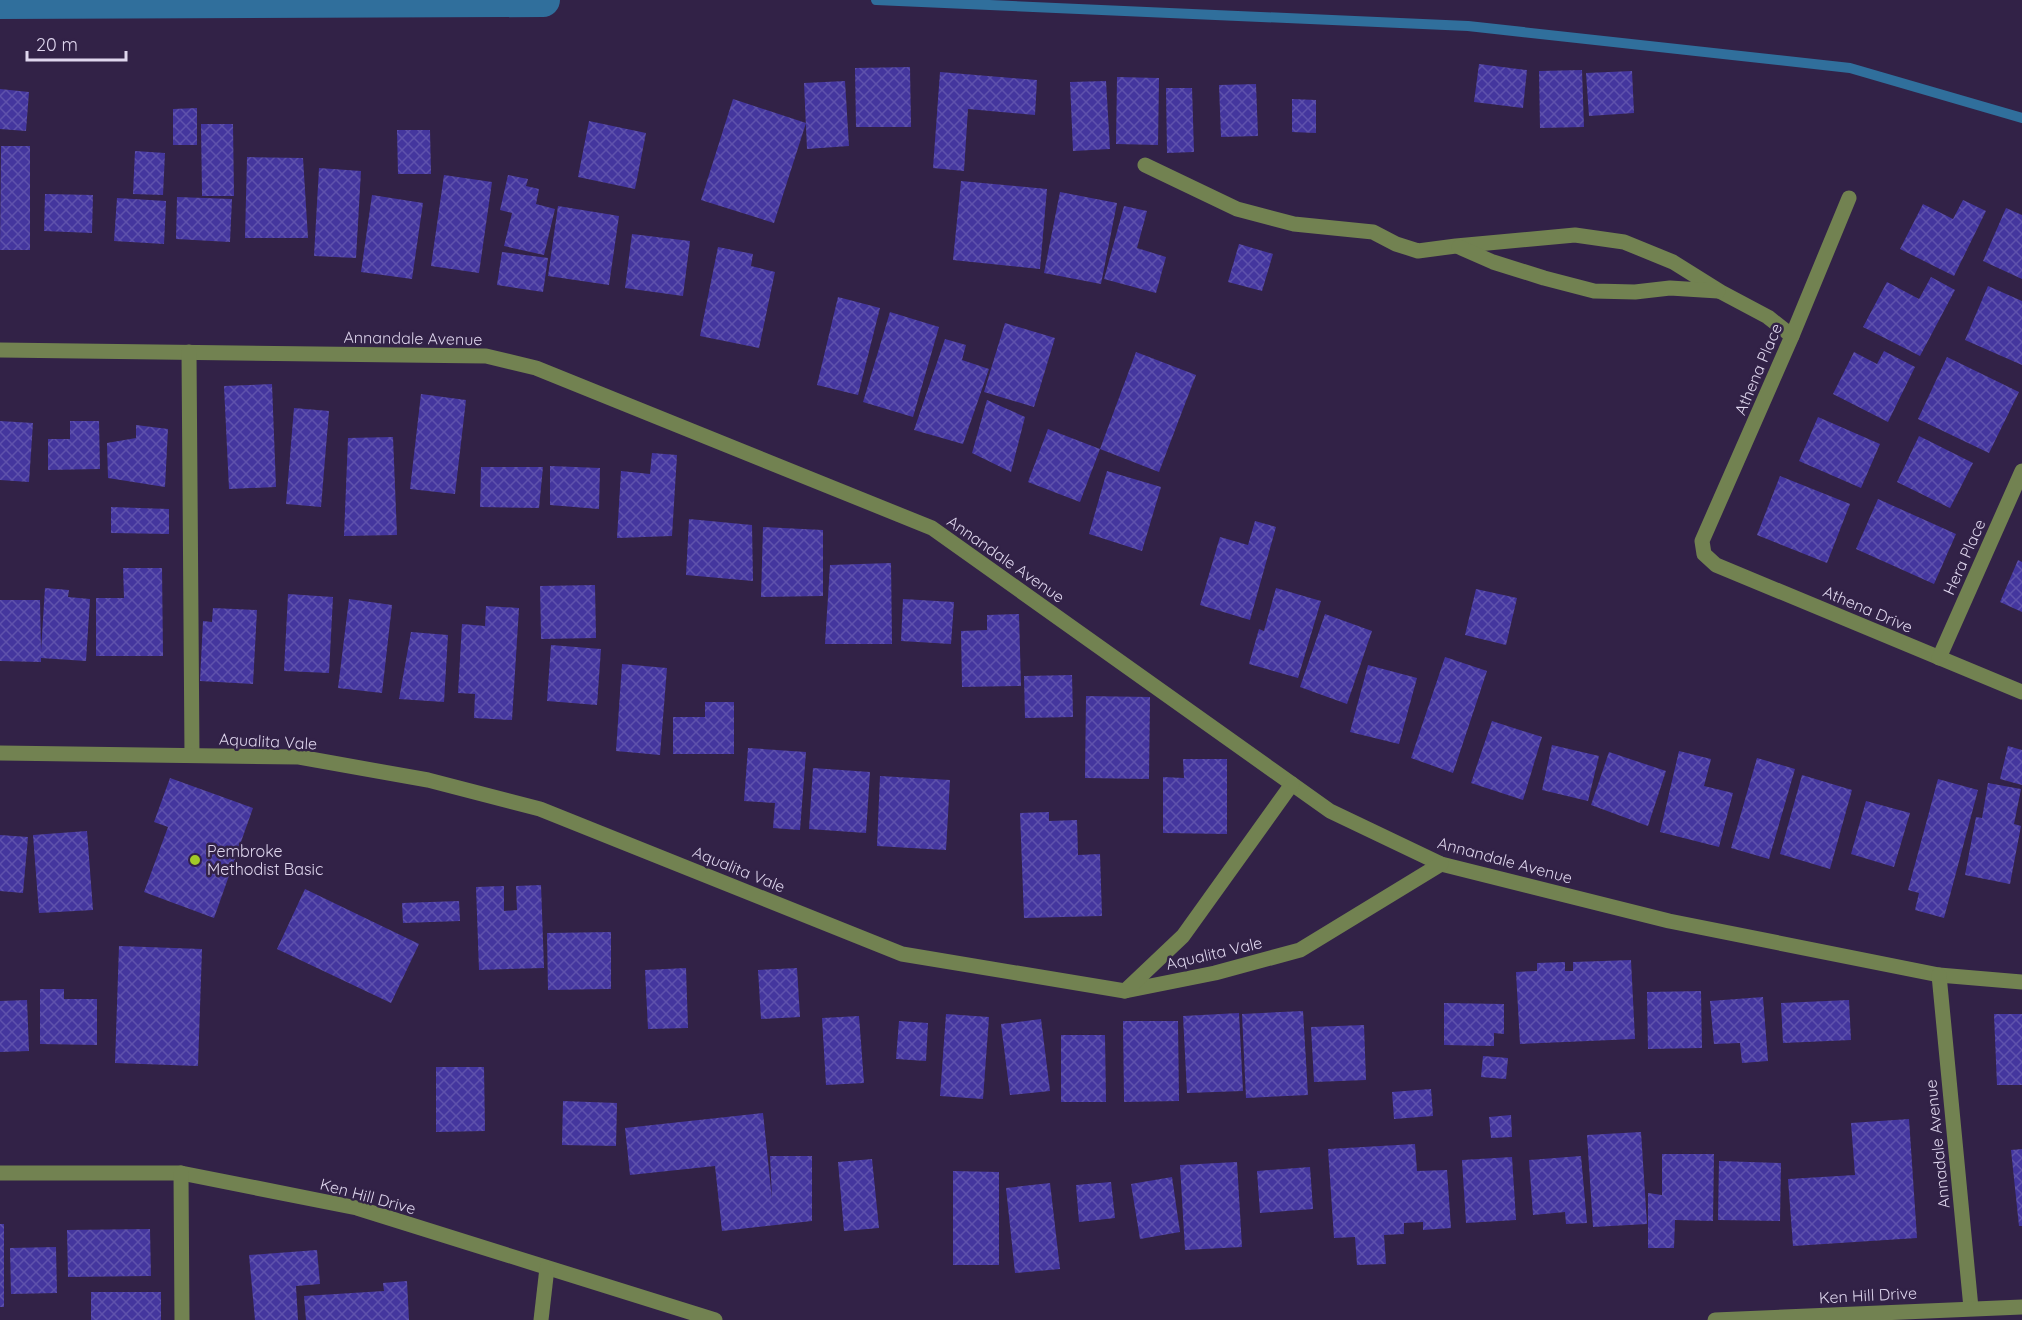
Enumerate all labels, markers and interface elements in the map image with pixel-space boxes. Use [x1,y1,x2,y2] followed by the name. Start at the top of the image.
[27,24,126,62] scale bar
[36,33,78,56] text: 20 m
[1730,320,1786,418] street label: Athena Place
[343,327,483,349] street label: Annandale Avenue
[943,511,1069,607] street label: Annandale Avenue
[1938,516,1990,598] street label: Hera Place
[1820,581,1916,637] street label: Athena Drive
[218,728,318,754] street label: Aqualita Vale
[1435,832,1575,888] street label: Annandale Avenue
[207,841,323,879] place label: Pembroke Methodist Basic
[690,841,788,897] street label: Aqualita Vale
[188,853,202,867] marker: Pembroke Methodist Basic
[1164,932,1264,974] street label: Aqualita Vale
[1920,1079,1954,1209] street label: Annadale Avenue
[318,1174,418,1218] street label: Ken Hill Drive
[1818,1282,1918,1308] street label: Ken Hill Drive

